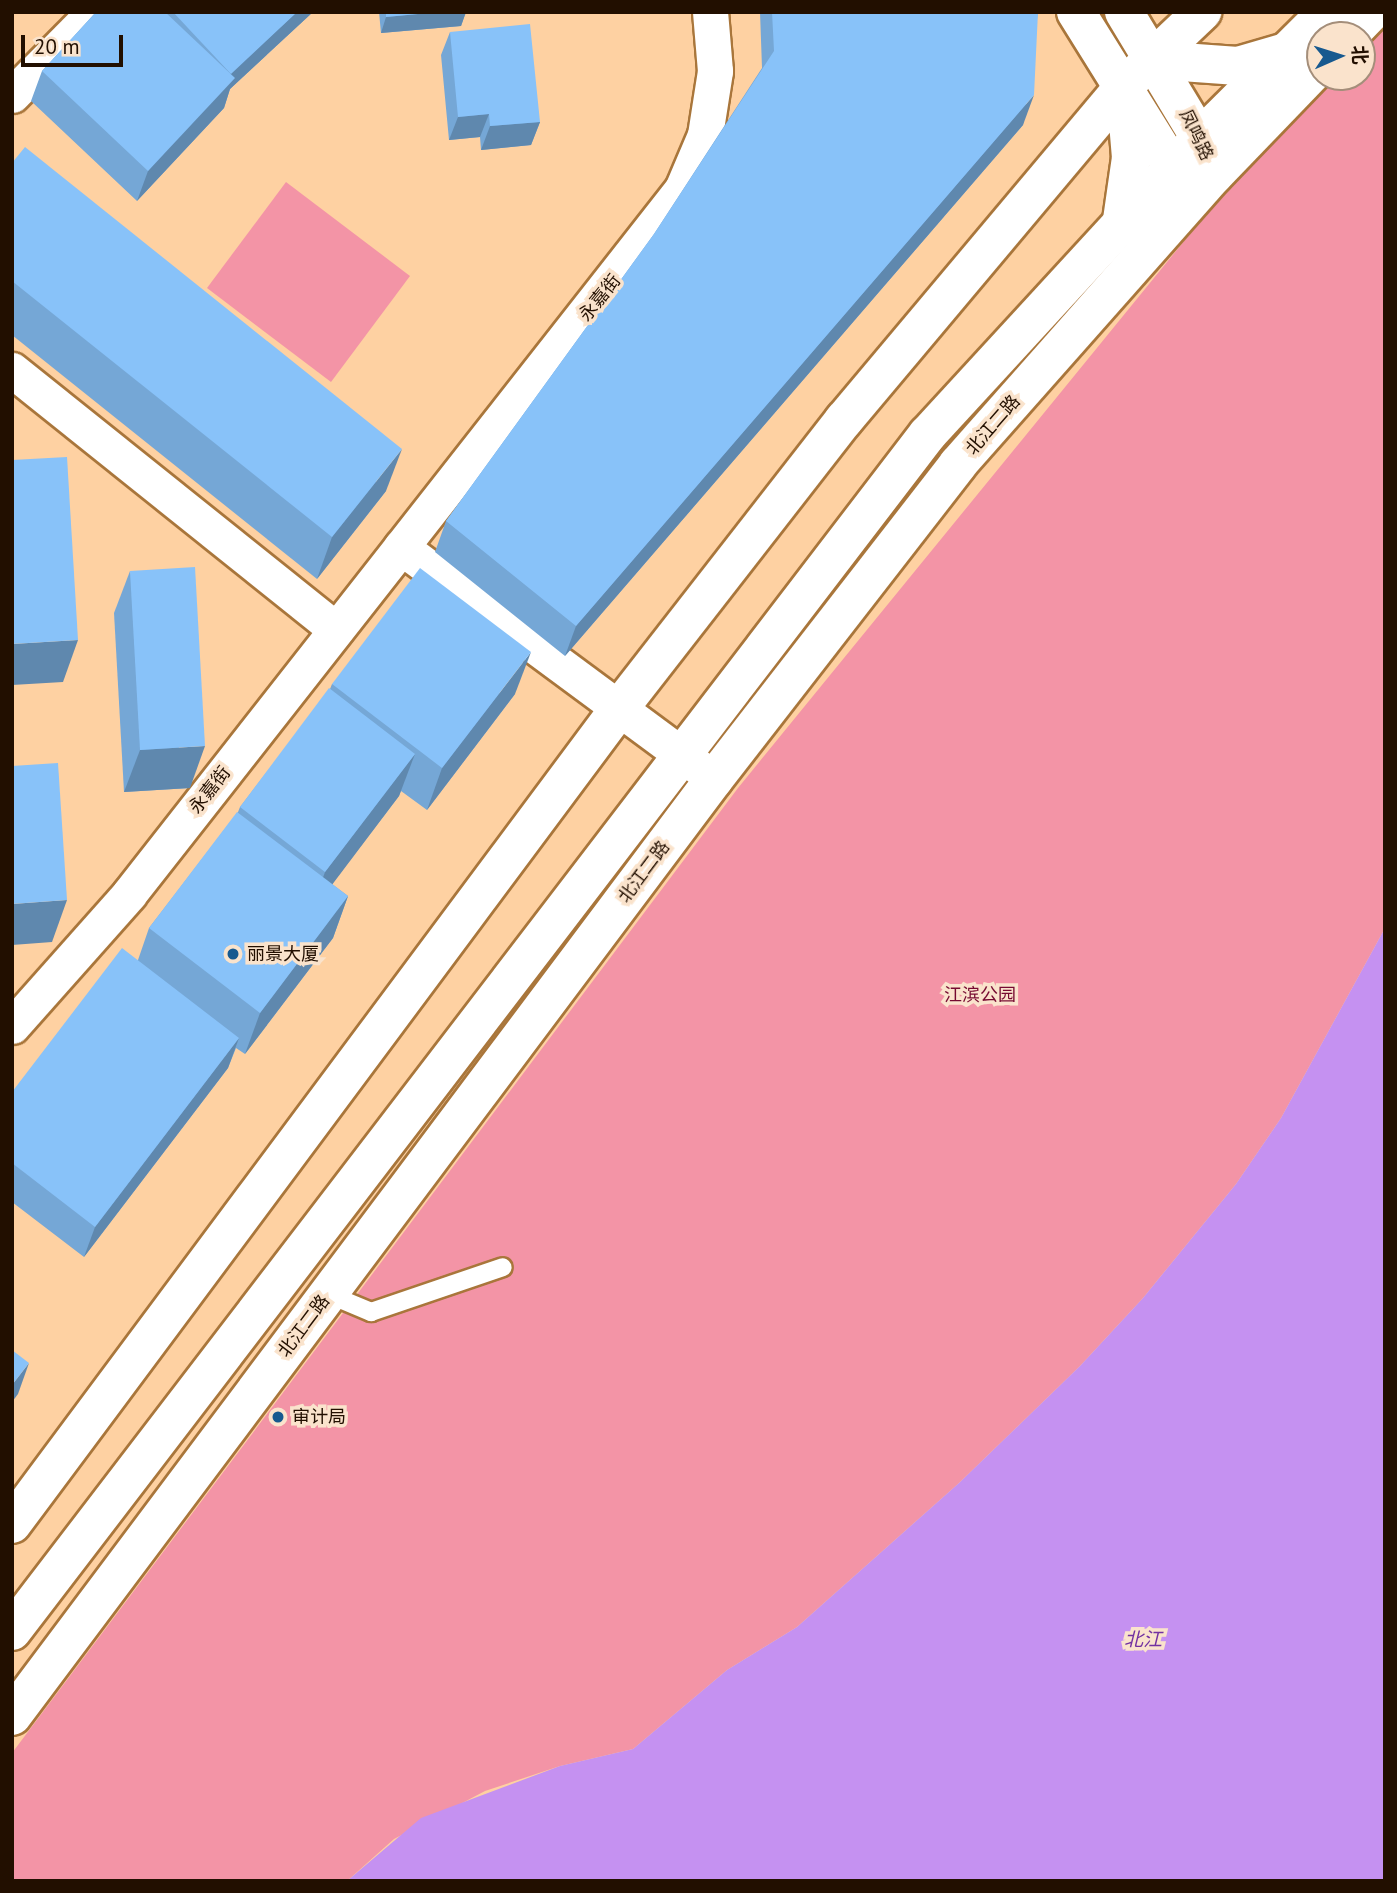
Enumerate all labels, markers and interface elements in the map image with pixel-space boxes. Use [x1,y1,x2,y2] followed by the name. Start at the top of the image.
[24,21,126,65] scale bar
[1306,21,1376,91] north arrow
[34,33,80,60] text: 20 m
[1347,45,1372,65] text: 北
[1174,106,1218,164] street label: 凤鸣路
[575,270,625,326] street label: 永嘉街
[961,391,1025,459] street label: 北江二路
[185,762,235,818] street label: 永嘉街
[614,837,674,907] street label: 北江二路
[247,943,319,965] place label: 丽景大厦
[225,946,241,962] marker: 丽景大厦
[944,984,1016,1006] park label: 江滨公园
[274,1291,334,1361] street label: 北江二路
[292,1406,346,1428] place label: 审计局
[270,1409,286,1425] marker: 审计局
[1124,1629,1162,1651] water label: 北江

